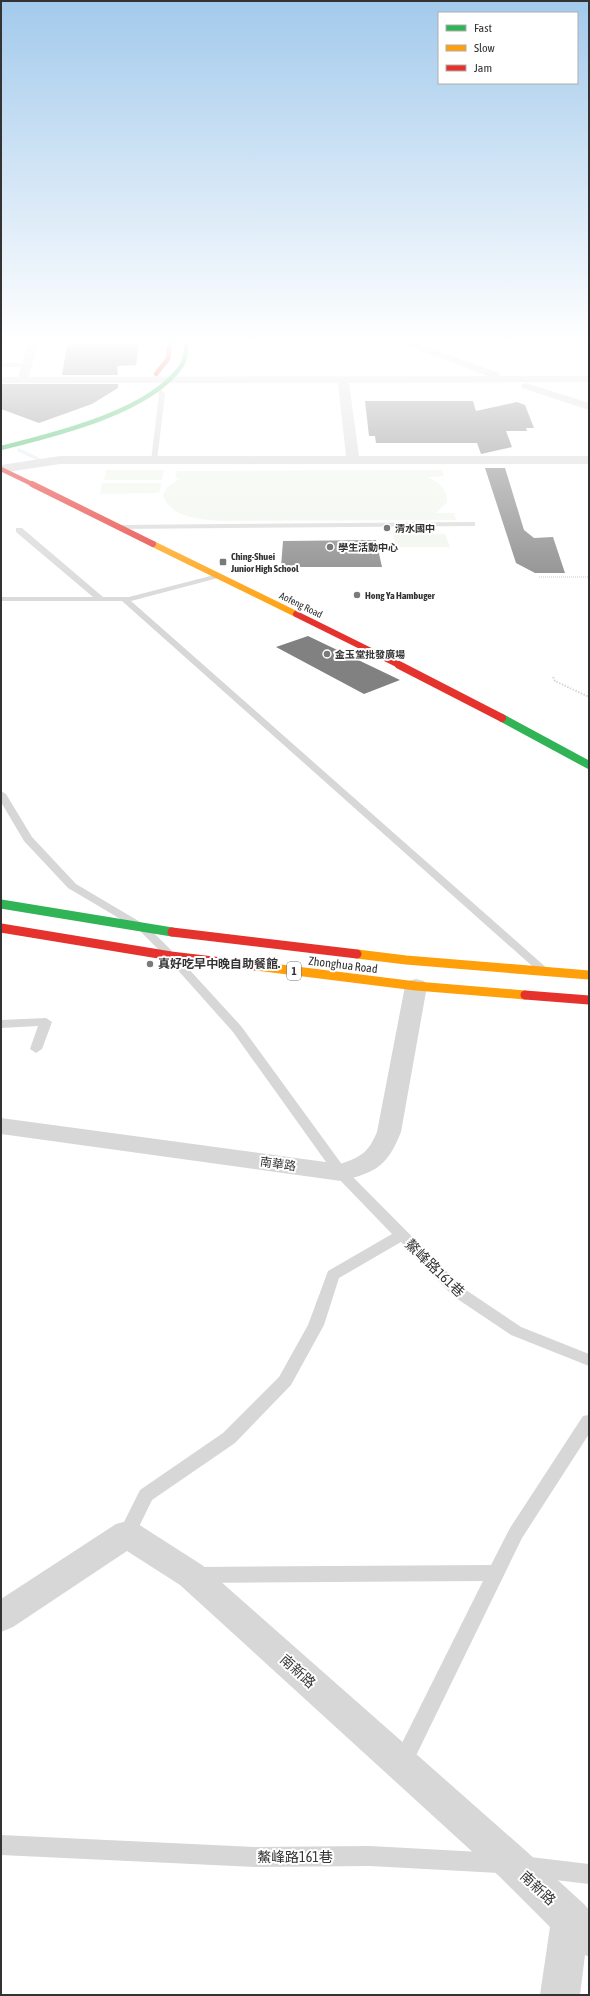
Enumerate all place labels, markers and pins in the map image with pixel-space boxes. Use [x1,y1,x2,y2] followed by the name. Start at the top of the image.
[382,523,392,533] marker: 清水國中
[395,523,435,534] place label: 清水國中
[325,542,335,552] marker: 學生活動中心
[338,542,398,553] place label: 學生活動中心
[230,551,299,574] place label: Ching-Shuei Junior High School
[218,557,228,567] marker: Ching-Shuei Junior High School
[352,590,362,600] marker: Hong Ya Hambuger
[365,590,436,601] place label: Hong Ya Hambuger
[322,649,332,659] marker: 金玉堂批發廣場
[334,649,405,660] place label: 金玉堂批發廣場
[158,957,280,971] place label: 真好吃早中晚自助餐館.
[145,959,155,969] marker: 真好吃早中晚自助餐館.

